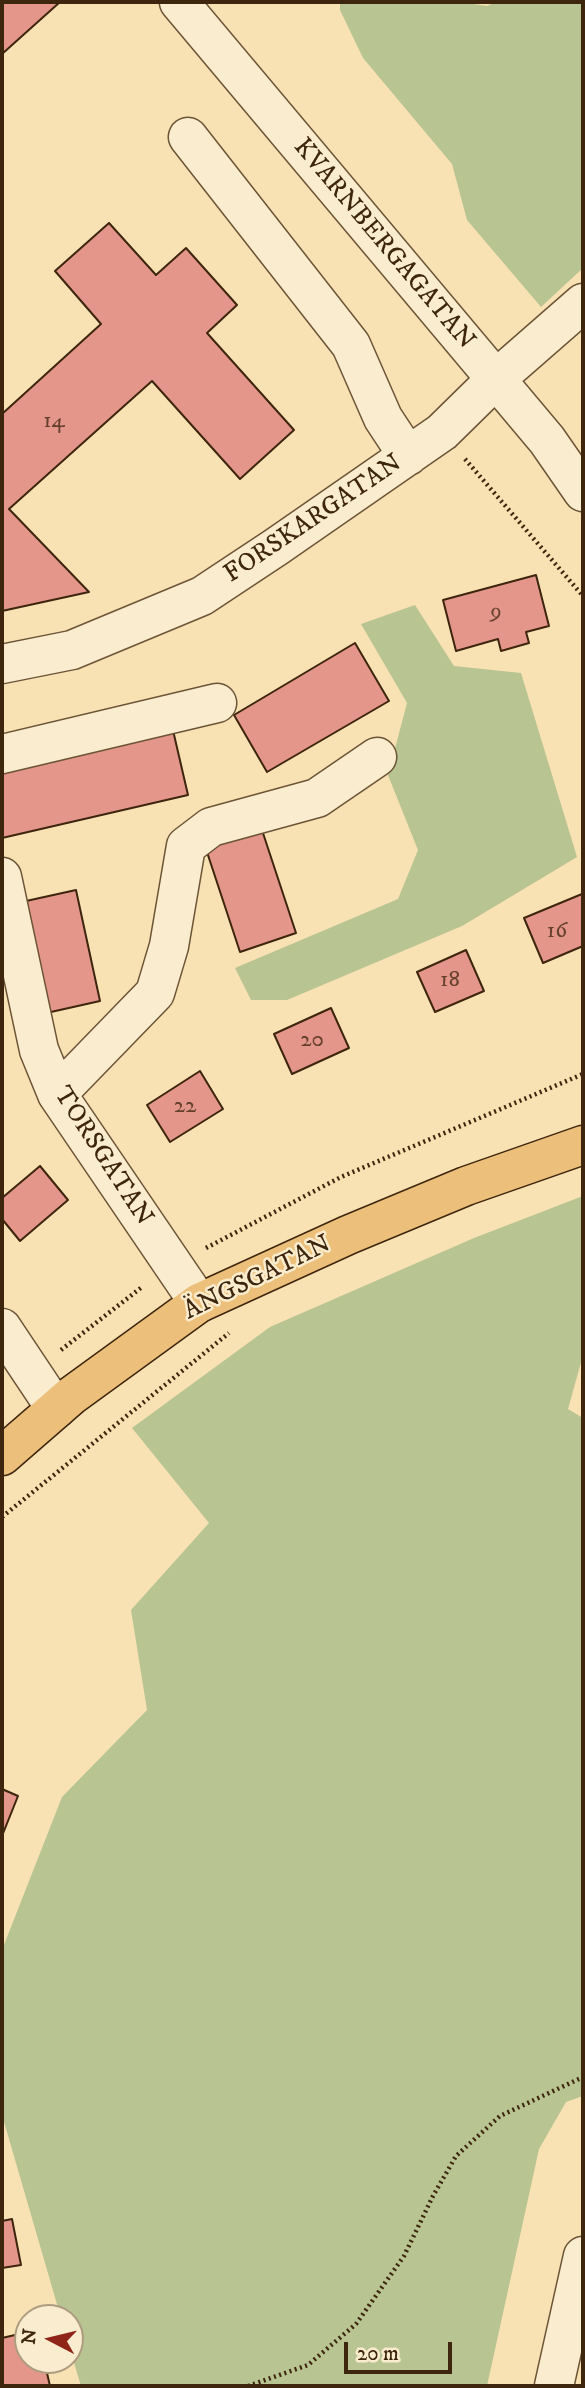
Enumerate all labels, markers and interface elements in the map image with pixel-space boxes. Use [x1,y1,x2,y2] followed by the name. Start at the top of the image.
[285,133,481,357] street label: KVARNBERGAGATAN
[43,408,65,436] house number: 14
[219,449,409,591] street label: FORSKARGATAN
[490,599,502,627] house number: 9
[547,918,567,946] house number: 16
[440,967,460,995] house number: 18
[300,1027,324,1055] house number: 20
[45,1082,159,1232] street label: TORSGATAN
[174,1093,196,1121] house number: 22
[179,1230,337,1328] street label: ÄNGSGATAN
[14,2304,84,2374] north arrow
[17,2327,42,2346] text: N
[347,2328,456,2372] scale bar
[357,2341,399,2367] text: 20 m

